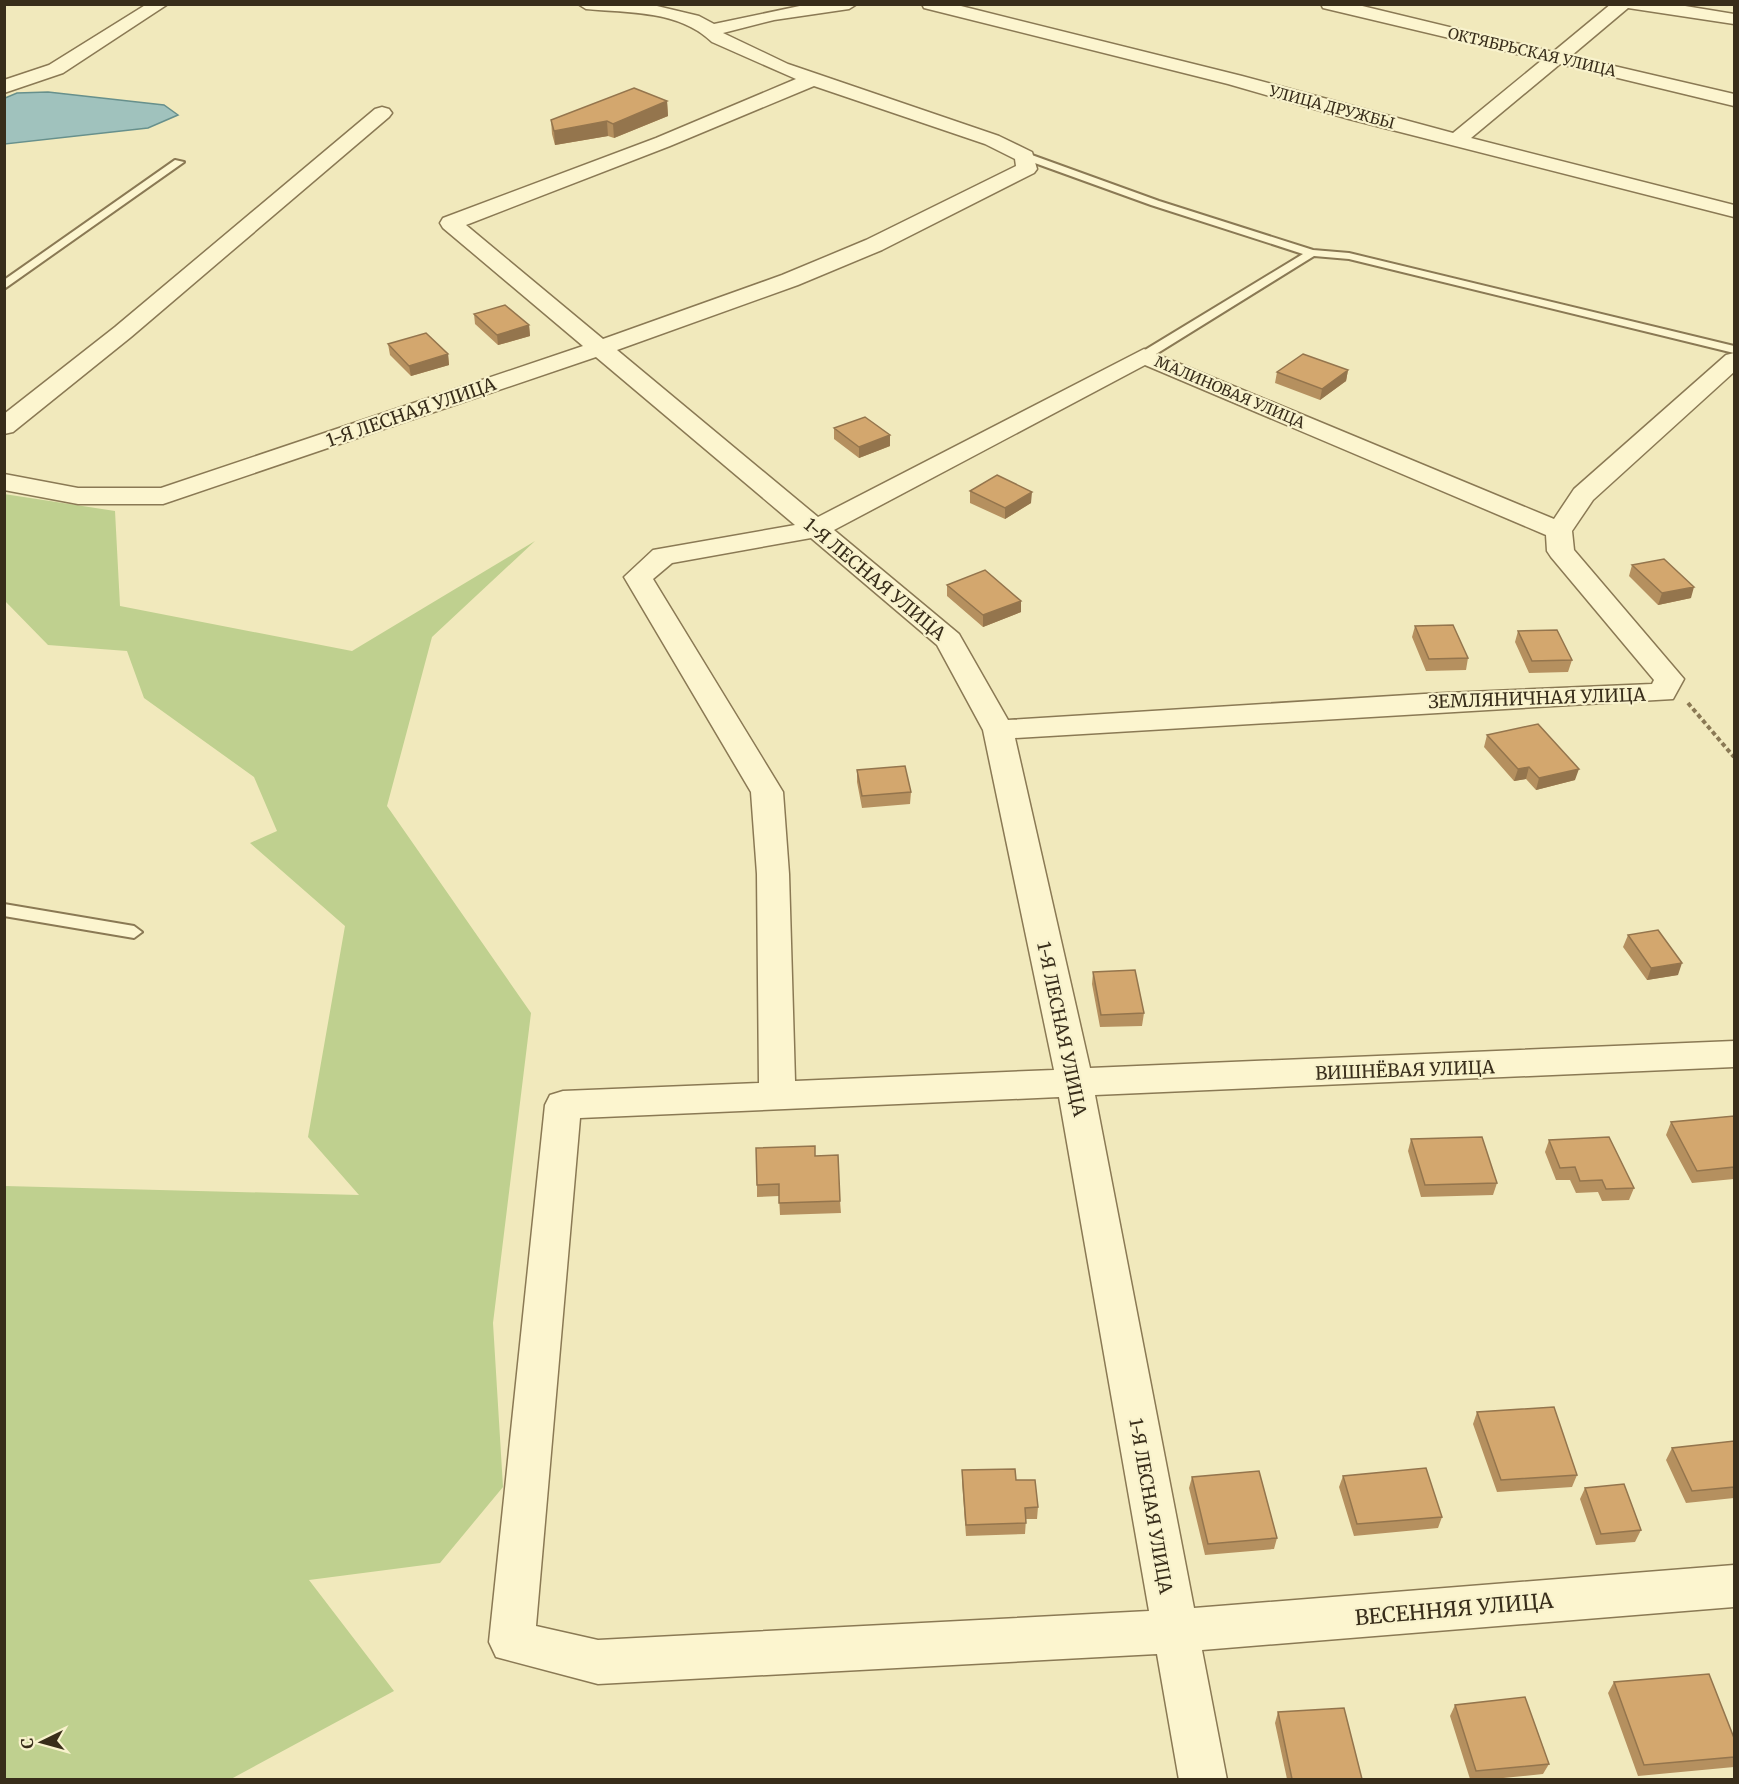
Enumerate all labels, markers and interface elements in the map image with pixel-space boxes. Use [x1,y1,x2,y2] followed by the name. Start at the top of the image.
[1446,23,1618,81] street label: ОКТЯБРЬСКАЯ УЛИЦА
[1266,81,1397,133] street label: УЛИЦА ДРУЖБЫ
[1152,352,1308,432] street label: МАЛИНОВАЯ УЛИЦА
[323,372,499,452] street label: 1-Я ЛЕСНАЯ УЛИЦА
[799,513,951,645] street label: 1-Я ЛЕСНАЯ УЛИЦА
[1428,683,1646,713] street label: ЗЕМЛЯНИЧНАЯ УЛИЦА
[1032,939,1092,1119] street label: 1-Я ЛЕСНАЯ УЛИЦА
[1315,1055,1495,1085] street label: ВИШНЁВАЯ УЛИЦА
[1124,1416,1178,1596] street label: 1-Я ЛЕСНАЯ УЛИЦА
[1354,1587,1554,1631] street label: ВЕСЕННЯЯ УЛИЦА
[12,1712,72,1772] north arrow
[17,1737,37,1749] text: С

